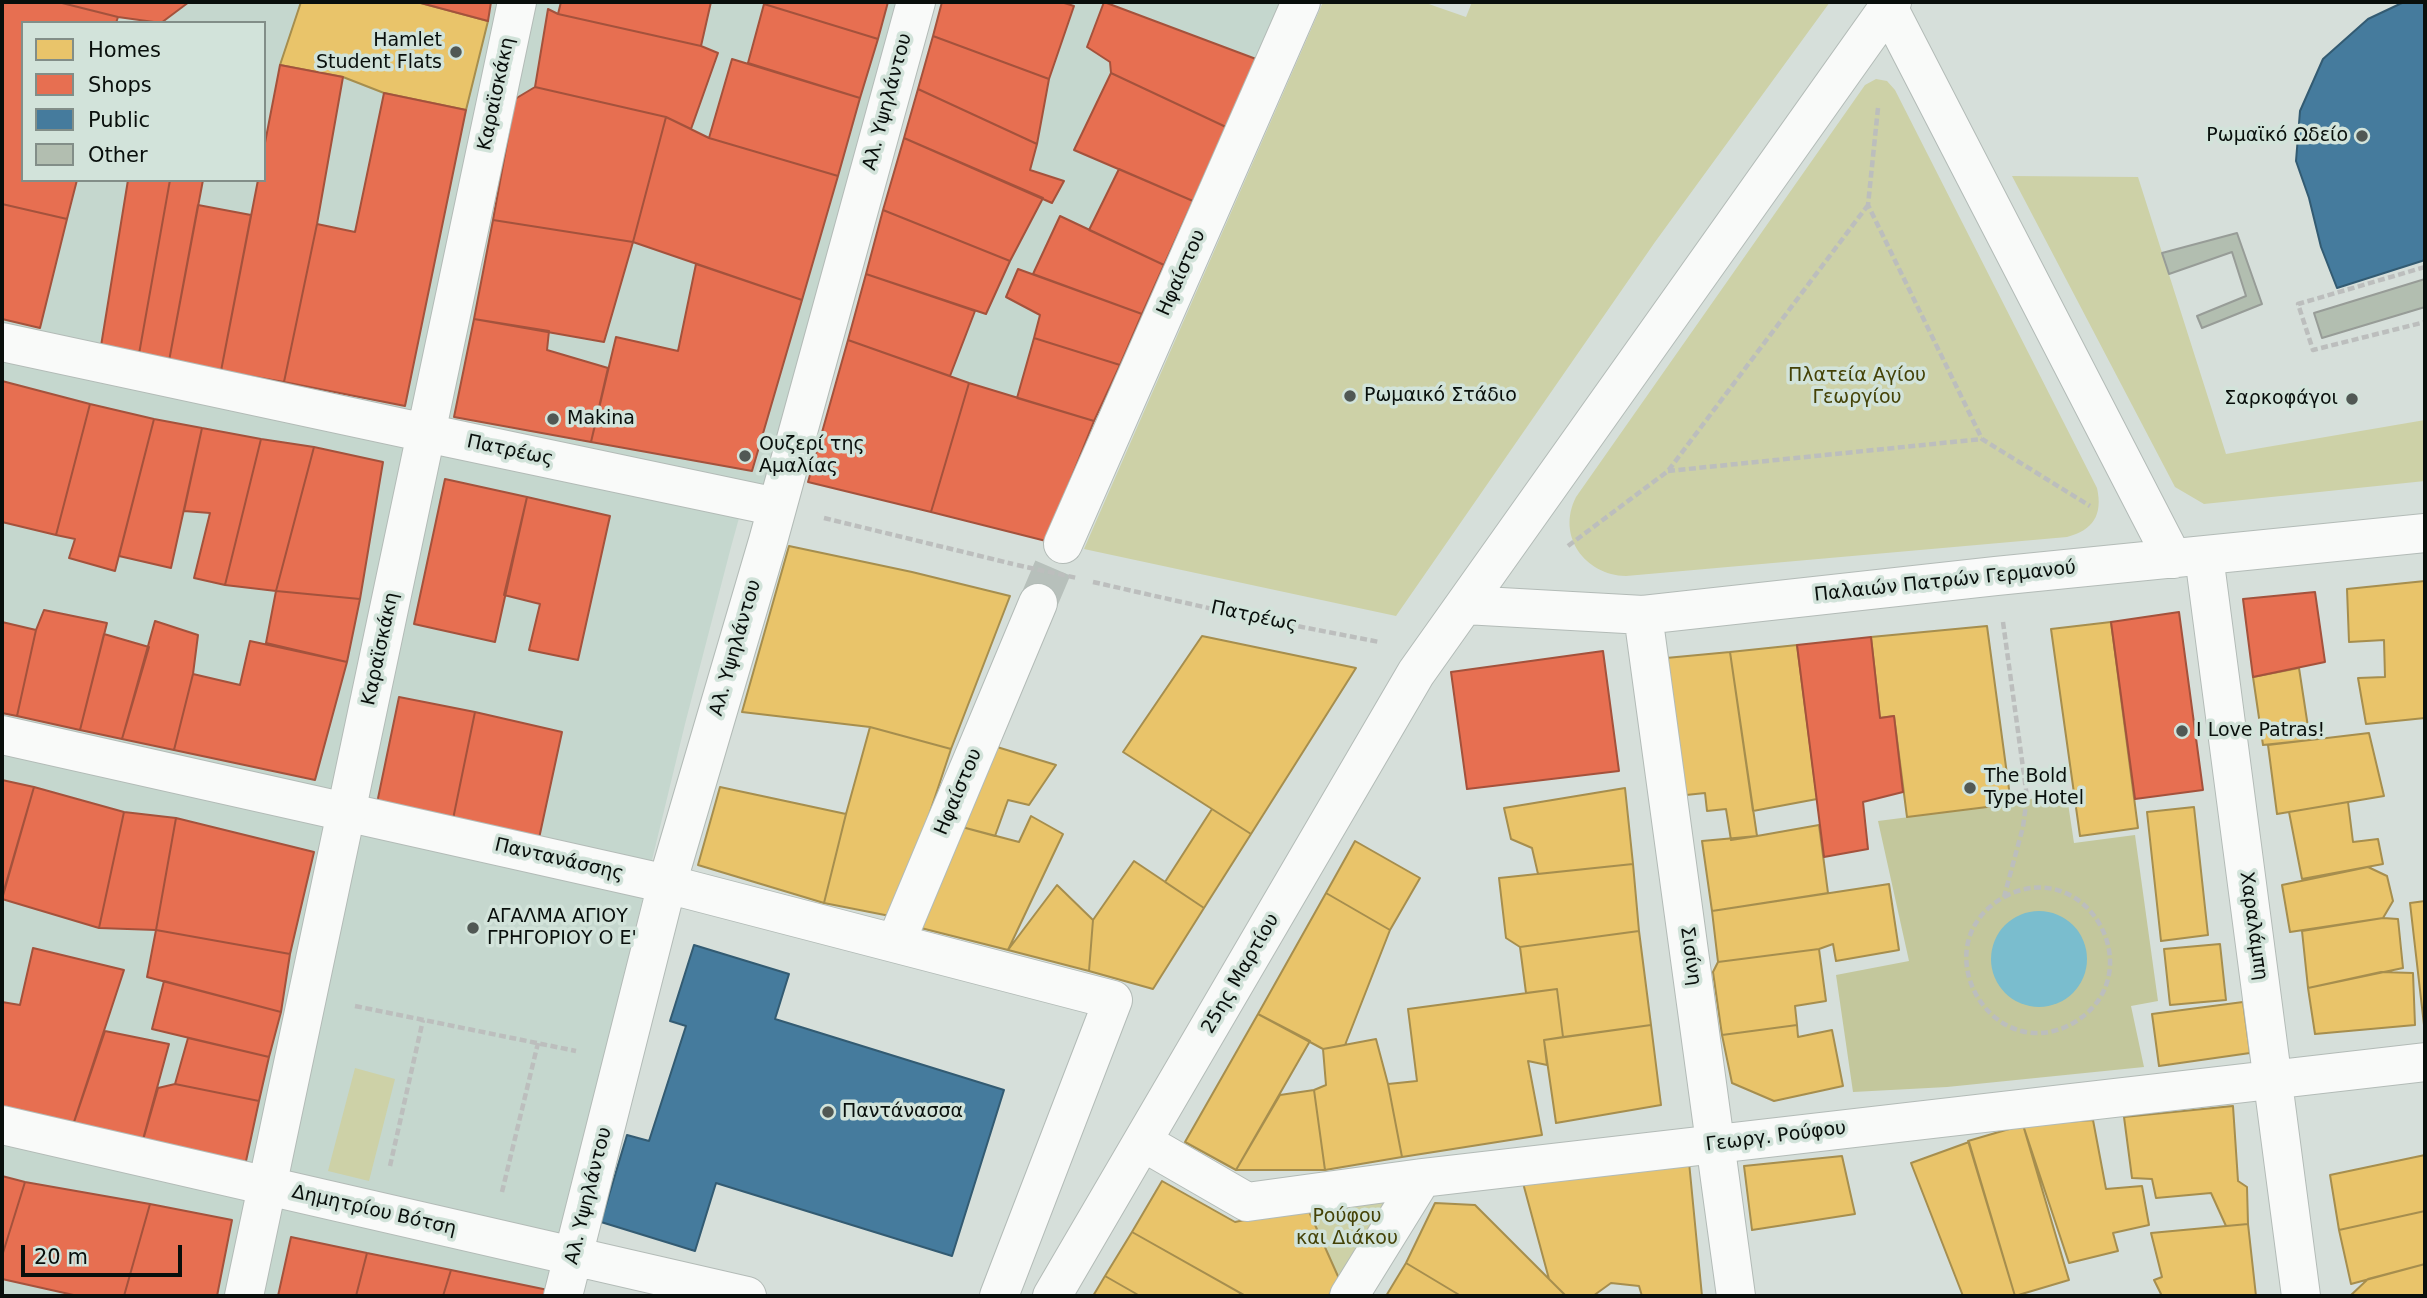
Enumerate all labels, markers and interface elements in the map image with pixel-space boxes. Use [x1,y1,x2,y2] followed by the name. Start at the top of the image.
[21,21,266,182] legend
[316,30,442,74] place label: Hamlet Student Flats
[859,31,917,173] street label: Αλ. Υψηλάντου
[474,35,520,153] street label: Καραϊσκάκη
[88,38,161,62] text: Homes
[448,44,464,60] marker: Hamlet Student Flats
[88,73,152,97] text: Shops
[88,108,150,132] text: Public
[2206,125,2348,147] place label: Ρωμαϊκό Ωδείο
[2354,128,2370,144] marker: Ρωμαϊκό Ωδείο
[88,143,148,167] text: Other
[1153,226,1211,320] street label: Ηφαίστου
[1788,365,1926,409] park label: Πλατεία Αγίου Γεωργίου
[1364,385,1517,407] place label: Ρωμαικό Στάδιο
[1342,388,1358,404] marker: Ρωμαικό Στάδιο
[2224,388,2338,410] place label: Σαρκοφάγοι
[2344,391,2360,407] marker: Σαρκοφάγοι
[567,408,635,430] place label: Makina
[545,411,561,427] marker: Makina
[465,431,555,471] street label: Πατρέως
[759,434,865,478] place label: Ουζερί της Αμαλίας
[737,448,753,464] marker: Ουζερί της Αμαλίας
[1813,557,2077,607] street label: Παλαιών Πατρών Γερμανού
[706,577,766,719] street label: Αλ. Υψηλάντου
[358,590,404,708] street label: Καραϊσκάκη
[1209,597,1299,637] street label: Πατρέως
[2196,720,2325,742] place label: I Love Patras!
[2174,723,2190,739] marker: I Love Patras!
[931,745,987,839] street label: Ηφαίστου
[1984,766,2084,810] place label: The Bold Type Hotel
[1962,780,1978,796] marker: The Bold Type Hotel
[492,834,626,886] street label: Παντανάσσης
[2234,870,2272,982] street label: Χαραλάμπη
[487,906,637,950] place label: ΑΓΑΛΜΑ ΑΓΙΟΥ ΓΡΗΓΟΡΙΟΥ Ο Ε'
[1197,910,1285,1038] street label: 25ης Μαρτίου
[465,920,481,936] marker: ΑΓΑΛΜΑ ΑΓΙΟΥ ΓΡΗΓΟΡΙΟΥ Ο Ε'
[1675,925,1705,987] street label: Σισίνη
[842,1101,963,1123] place label: Παντάνασσα
[820,1104,836,1120] marker: Παντάνασσα
[1704,1117,1848,1157] street label: Γεωργ. Ρούφου
[561,1125,617,1267] street label: Αλ. Υψηλάντου
[290,1181,458,1241] street label: Δημητρίου Βότση
[1296,1206,1398,1250] park label: Ρούφου και Διάκου
[24,1232,186,1276] scale bar
[34,1245,88,1269] text: 20 m

